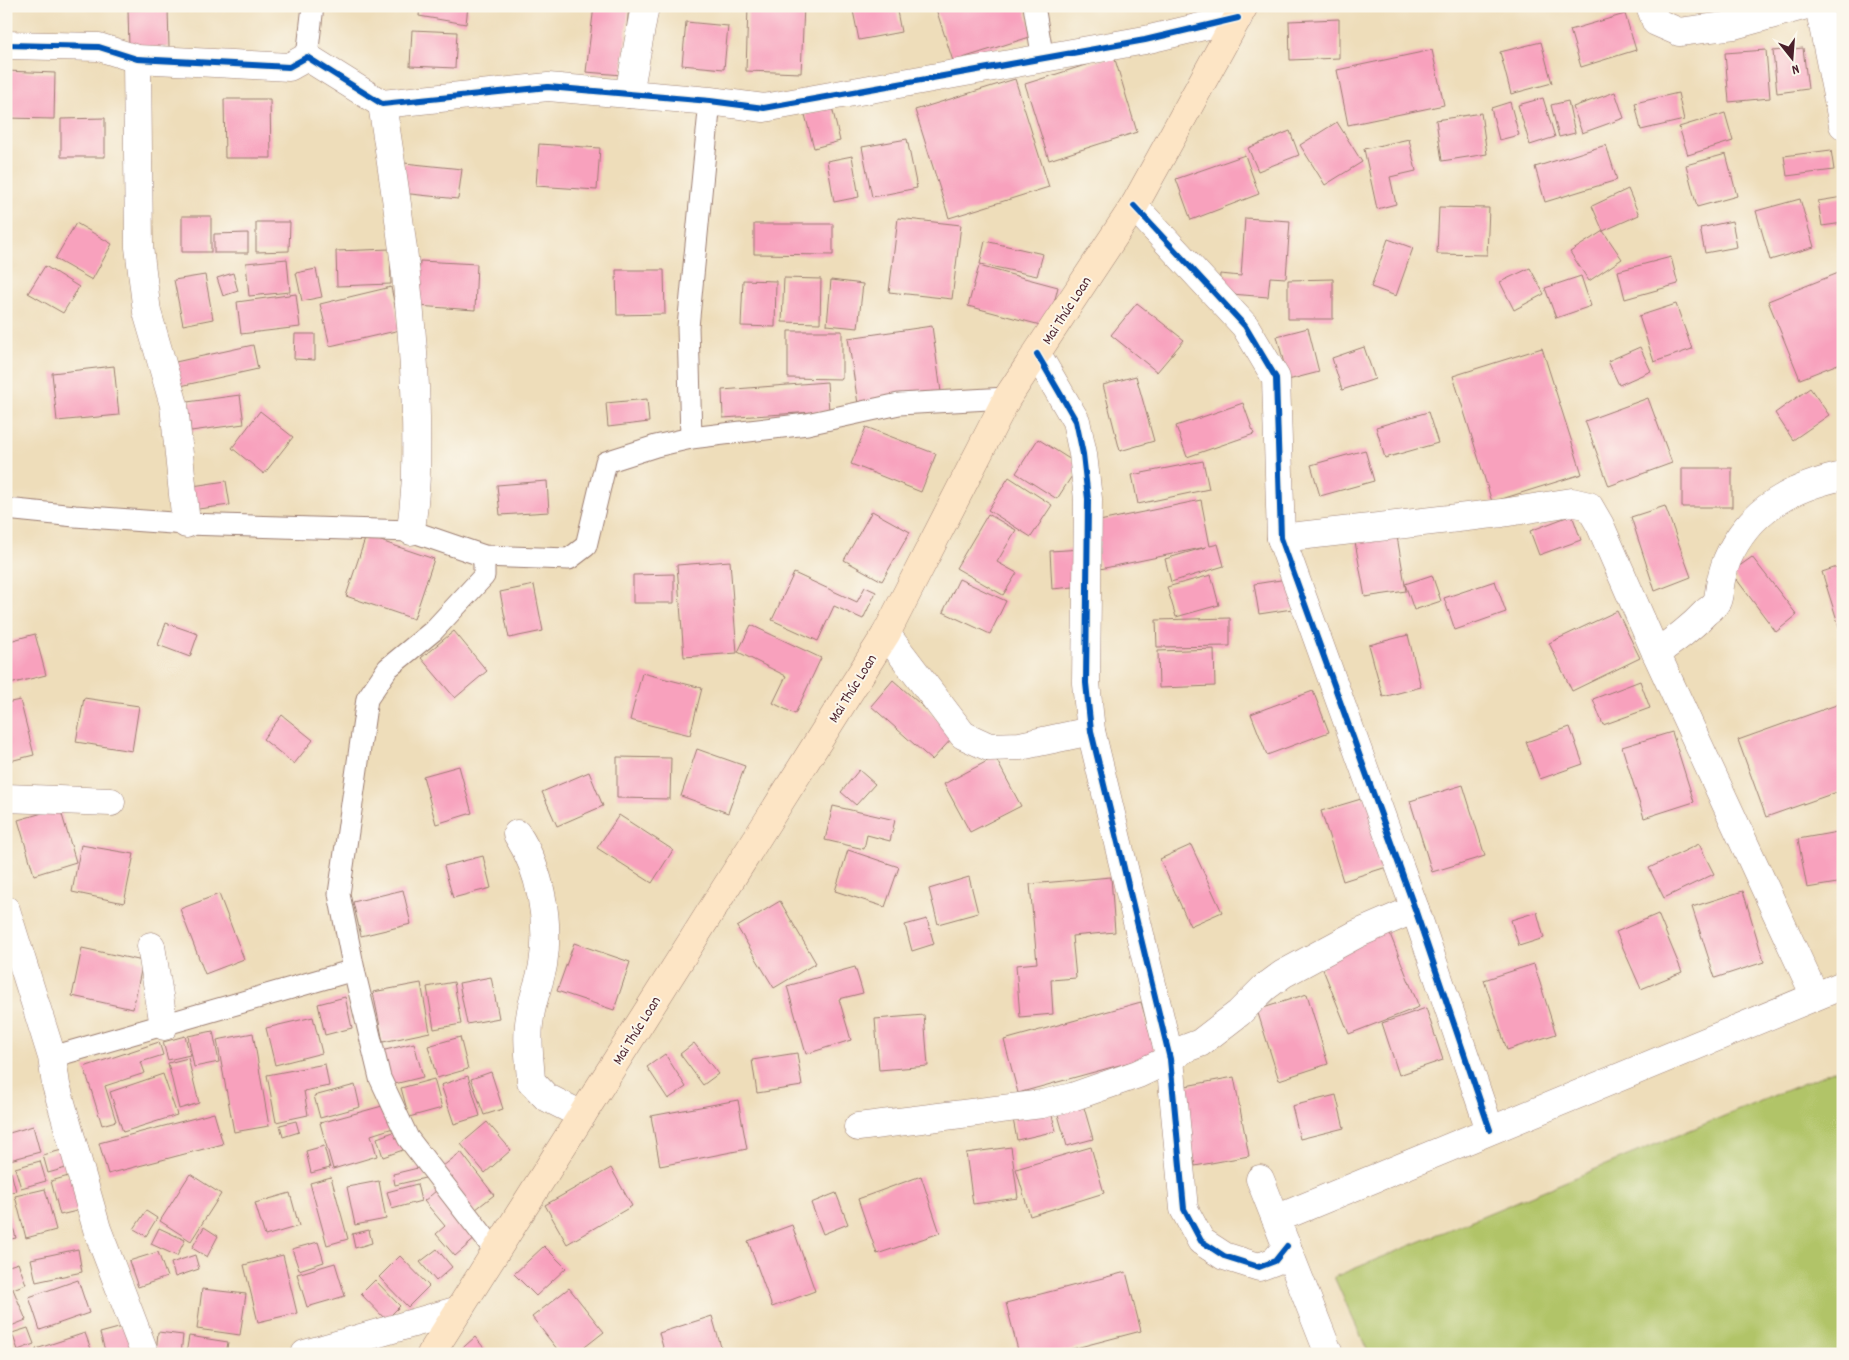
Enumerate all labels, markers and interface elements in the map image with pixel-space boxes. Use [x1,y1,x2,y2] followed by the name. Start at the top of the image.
[1766,32,1816,82] north arrow
[1789,58,1801,79] text: N
[1037,273,1098,350] street label: Mai Thúc Loan
[824,650,884,728] street label: Mai Thúc Loan
[608,992,668,1070] street label: Mai Thúc Loan

